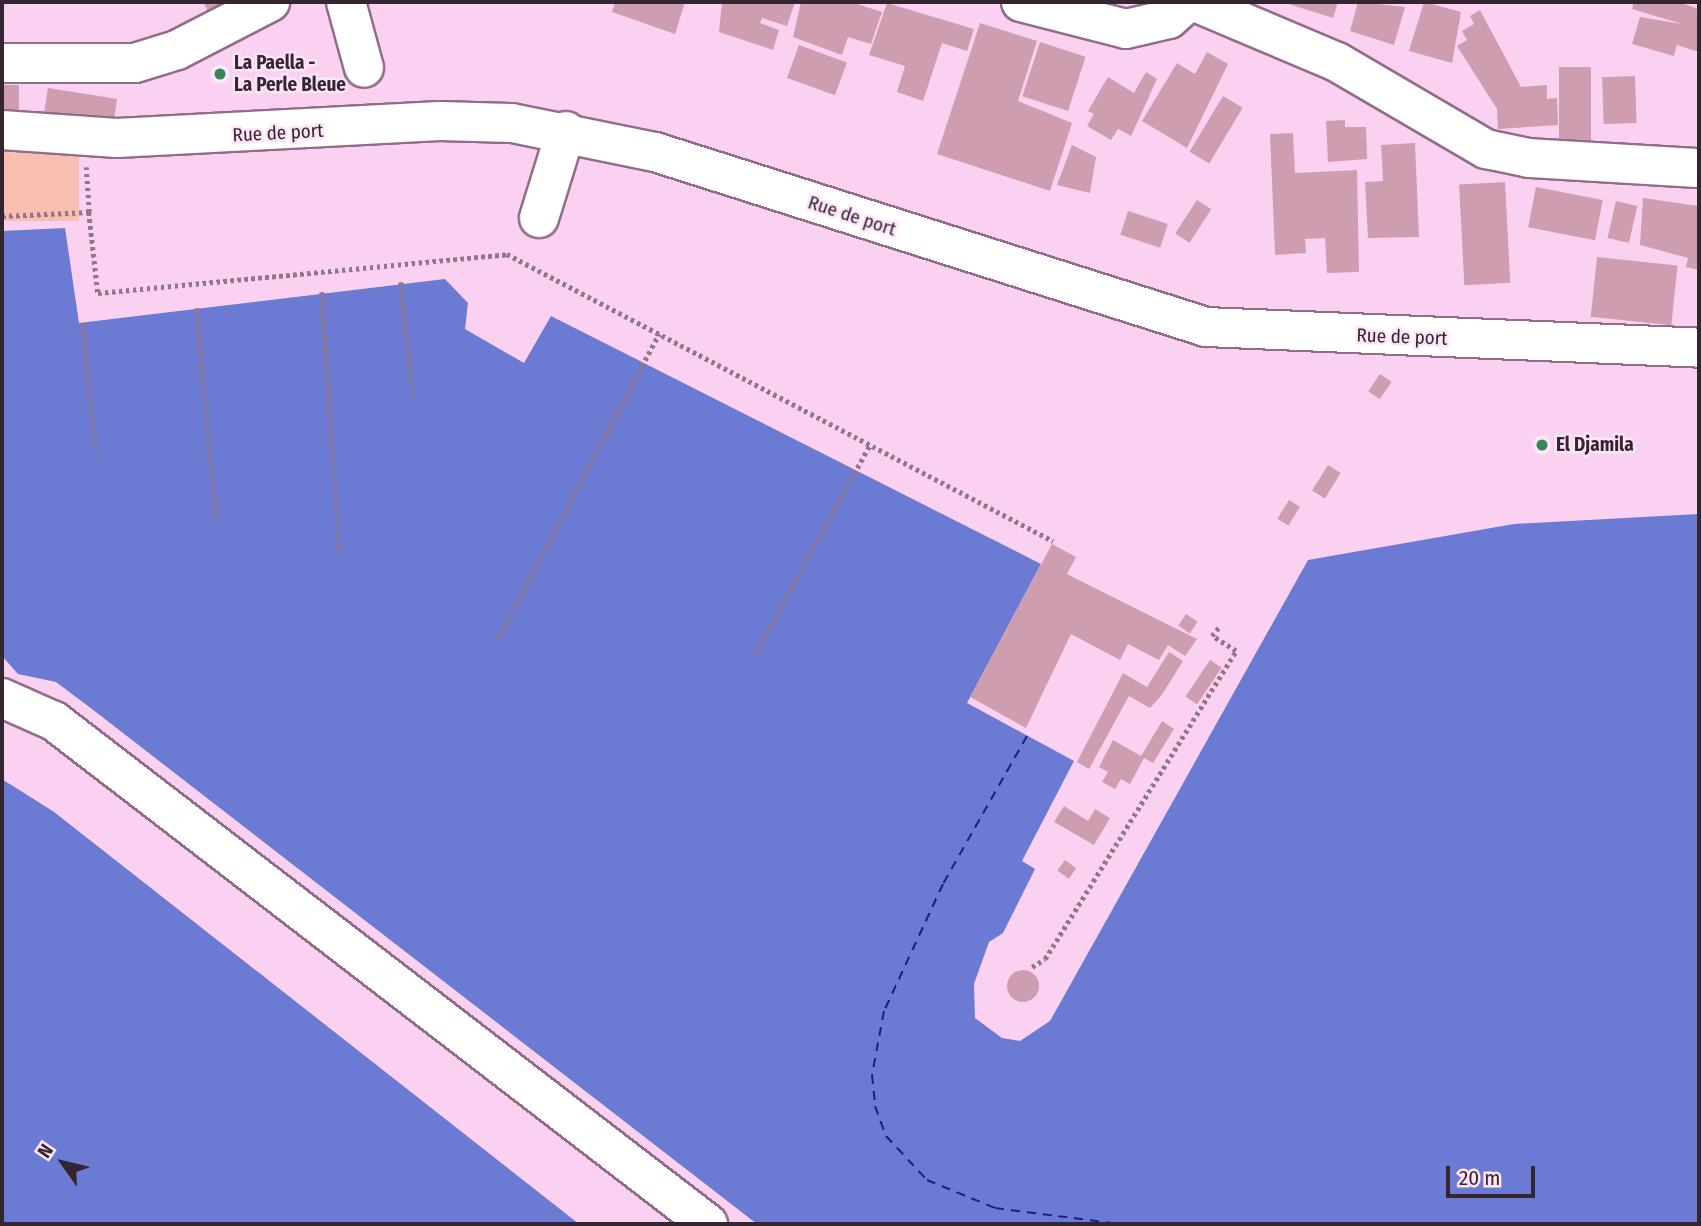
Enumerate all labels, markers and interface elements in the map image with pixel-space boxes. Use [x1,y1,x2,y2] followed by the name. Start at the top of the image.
[234,52,346,96] place label: La Paella - La Perle Bleue
[212,66,228,82] marker: La Paella - La Perle Bleue
[232,119,324,147] street label: Rue de port
[805,191,899,241] street label: Rue de port
[1356,324,1448,350] street label: Rue de port
[1556,434,1634,456] place label: El Djamila
[1534,437,1550,453] marker: El Djamila
[28,1128,98,1198] north arrow
[32,1140,58,1162] text: N
[1449,1152,1538,1196] scale bar
[1459,1165,1500,1191] text: 20 m

